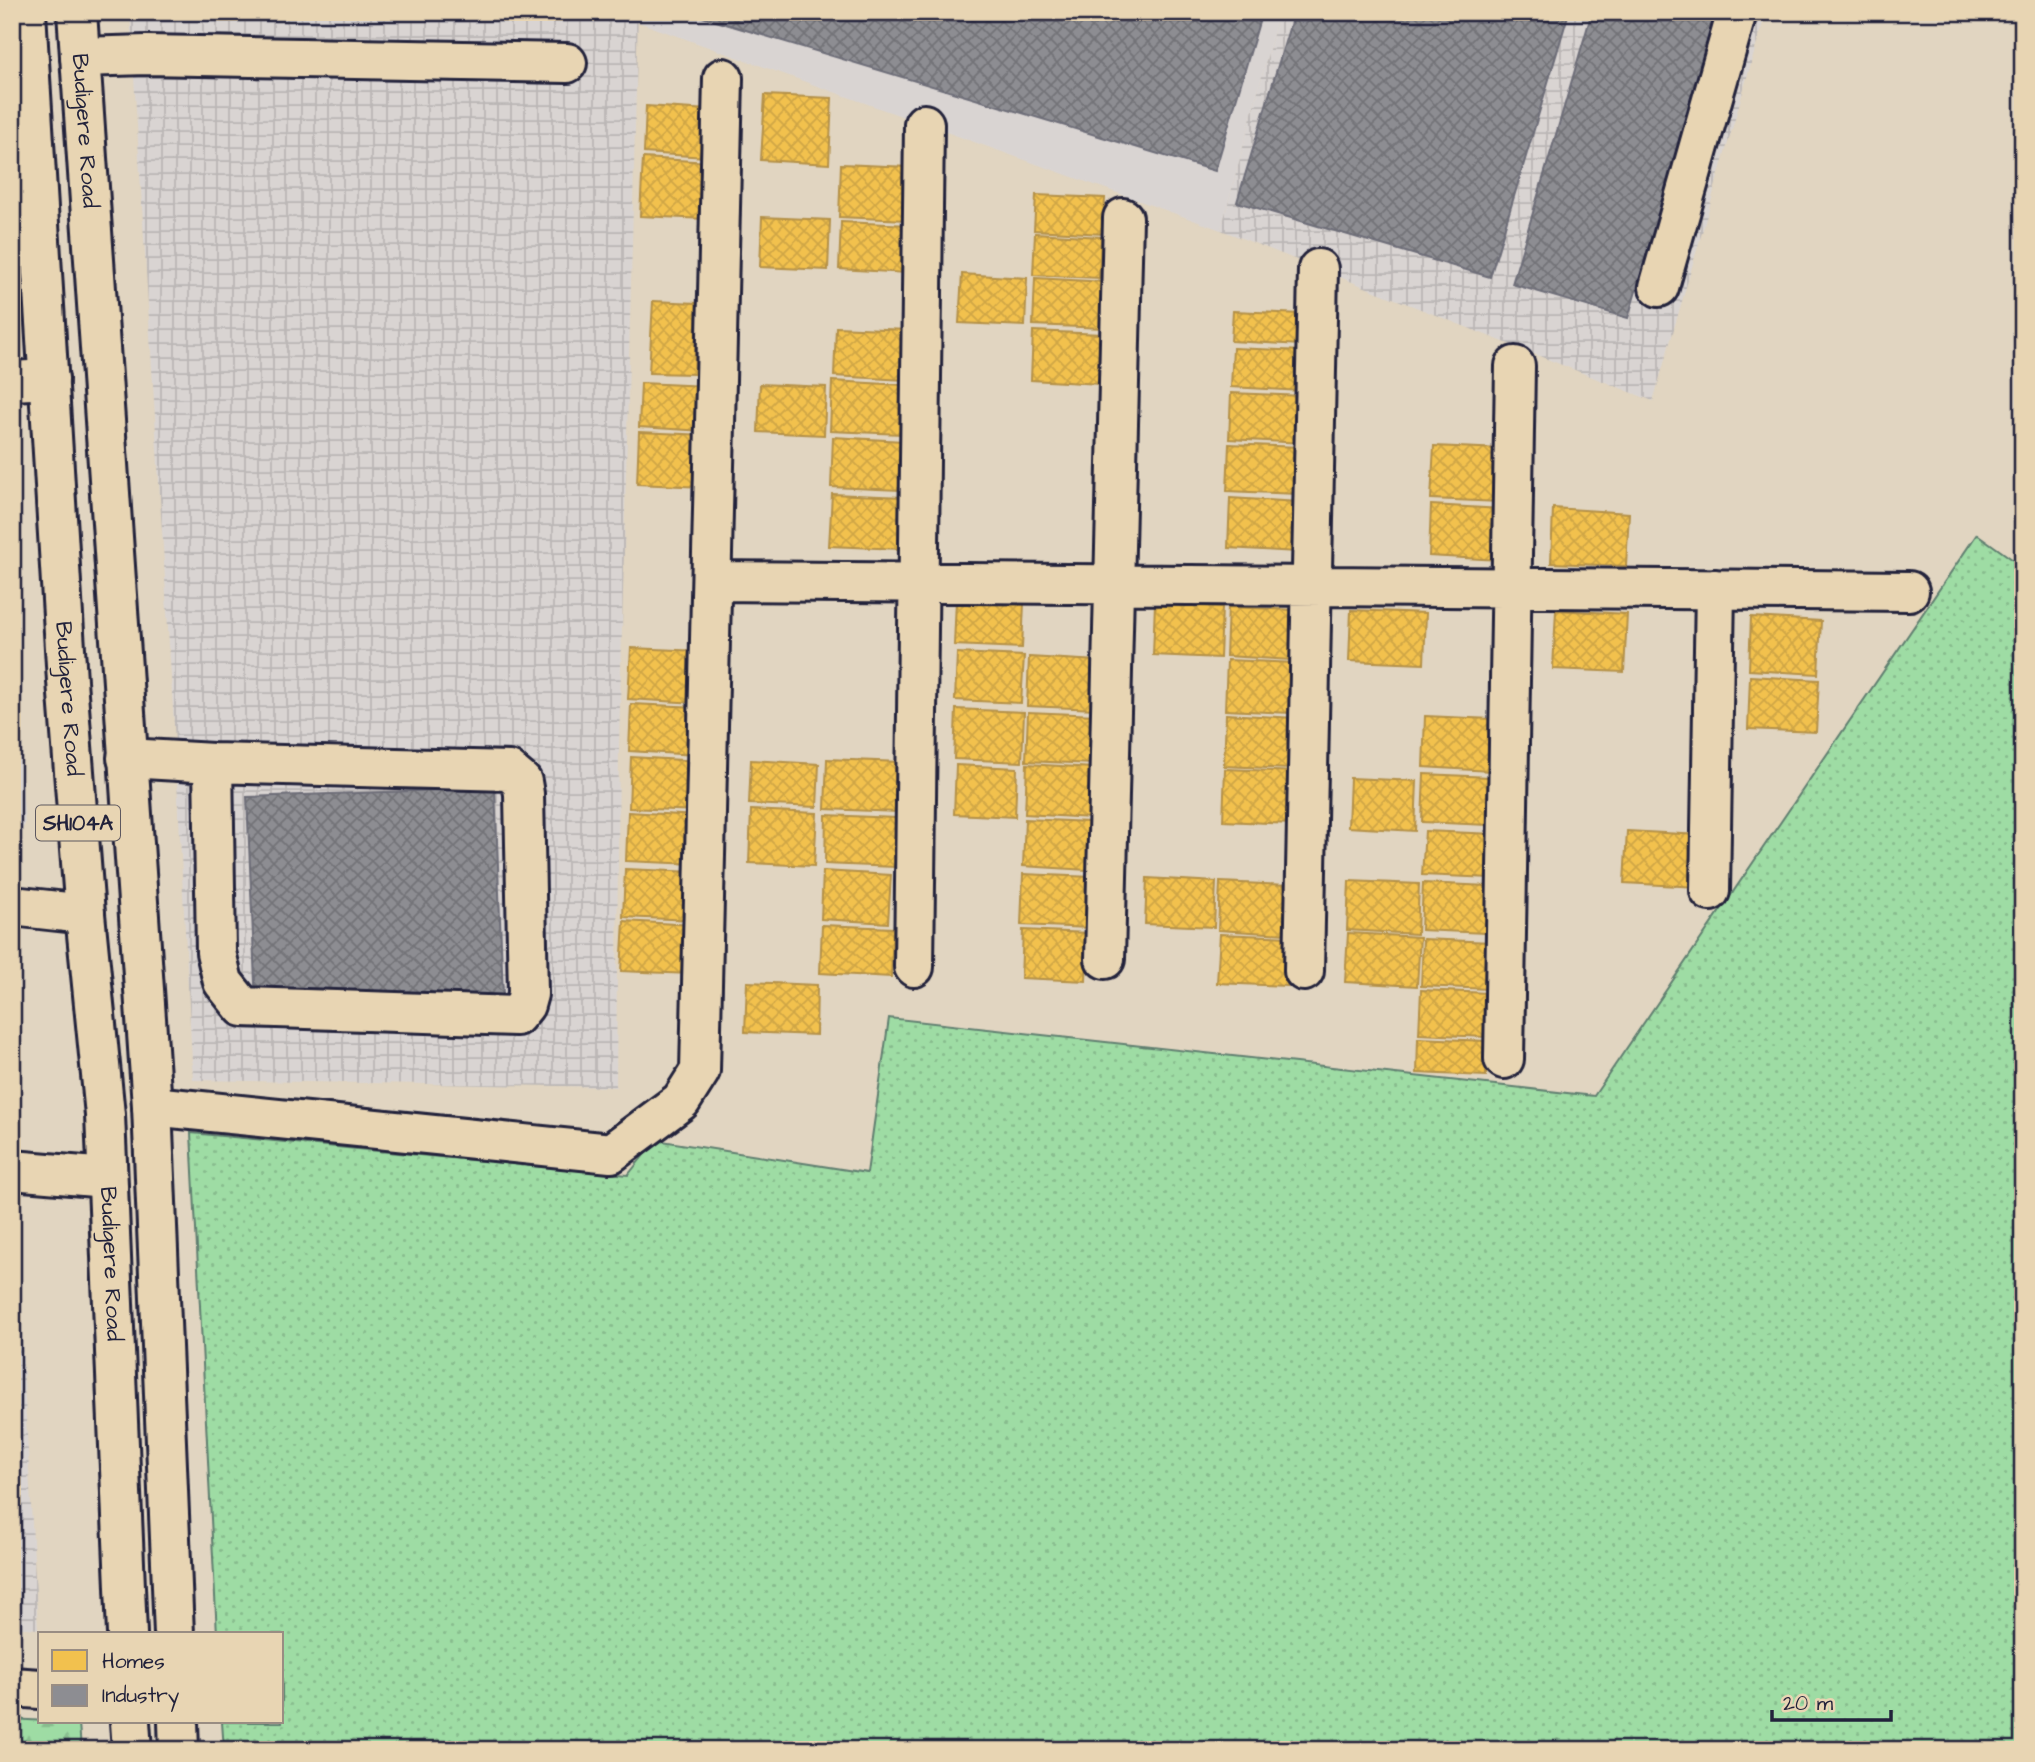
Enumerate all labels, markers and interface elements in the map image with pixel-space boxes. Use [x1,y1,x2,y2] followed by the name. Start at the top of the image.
[64,52,106,209] street label: Budigere Road
[47,620,90,777] street label: Budigere Road
[36,806,120,840] road number: SH104A
[92,1186,131,1342] street label: Budigere Road
[38,1632,284,1724] legend
[102,1647,165,1676] text: Homes
[1772,1678,1892,1722] scale bar
[102,1681,180,1712] text: Industry
[1783,1689,1834,1718] text: 20 m

